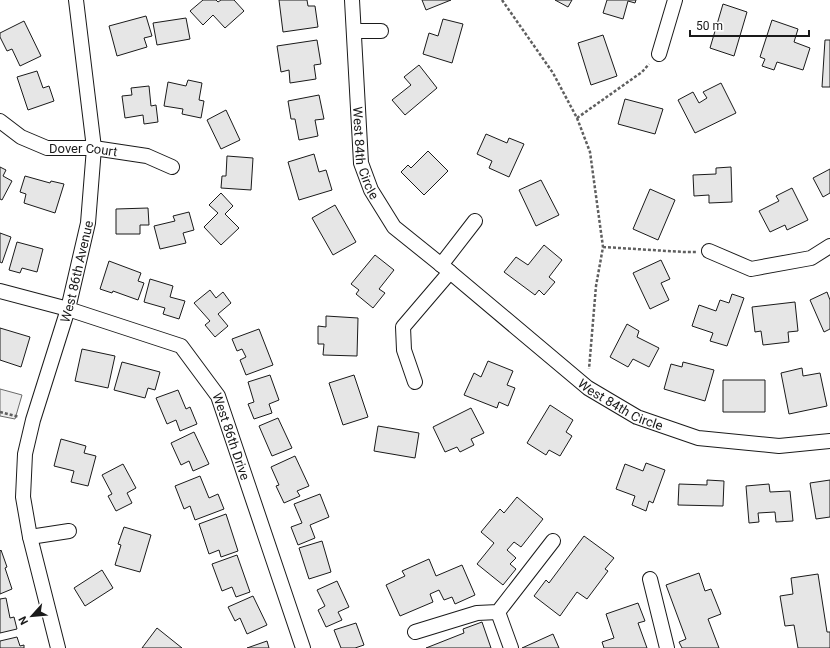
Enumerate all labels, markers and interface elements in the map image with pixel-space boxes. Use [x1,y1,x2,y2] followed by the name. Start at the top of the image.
[690,12,809,38] scale bar
[696,19,723,33] text: 50 m
[350,106,382,202] street label: West 84th Circle
[49,141,119,159] street label: Dover Court
[57,219,96,324] street label: West 86th Avenue
[575,375,665,433] street label: West 84th Circle
[210,391,253,482] street label: West 86th Drive
[12,596,52,636] north arrow
[16,614,31,627] text: N

